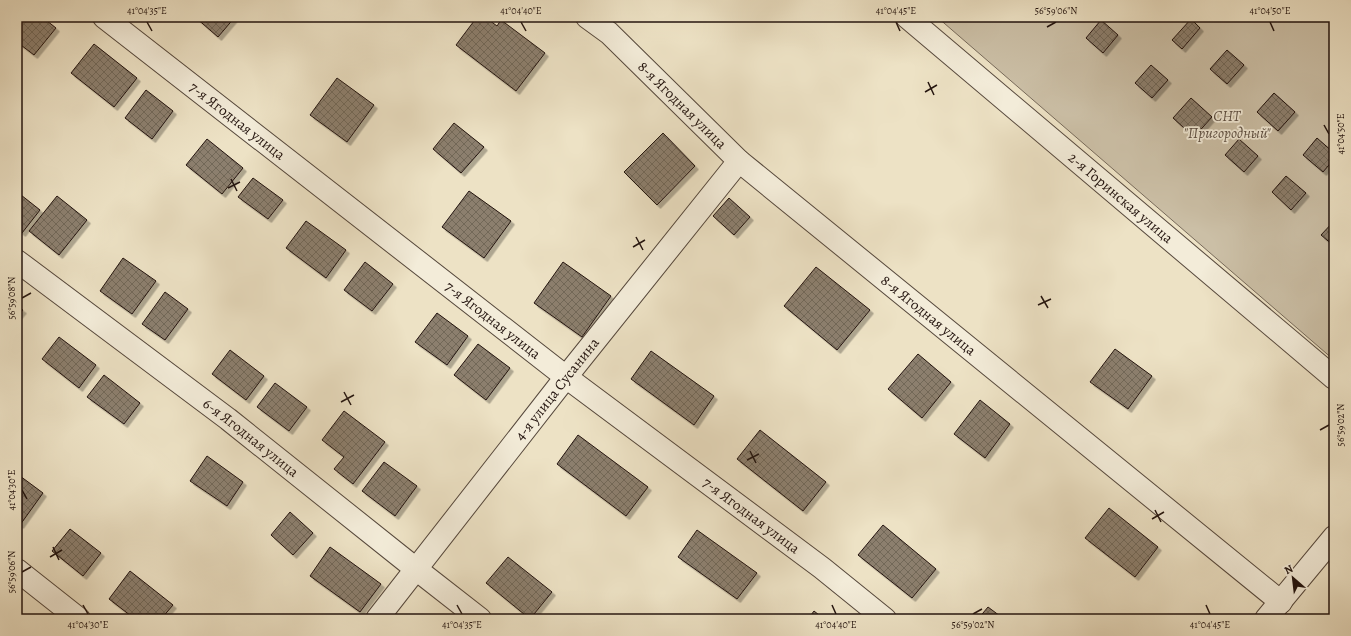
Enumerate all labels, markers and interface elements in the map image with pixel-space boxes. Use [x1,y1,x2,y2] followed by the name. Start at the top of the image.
[127,4,167,17] text: 41°04'35"E
[500,4,542,17] text: 41°04'40"E
[876,4,916,17] text: 41°04'45"E
[1035,4,1077,17] text: 56°59'06"N
[1249,4,1291,17] text: 41°04'50"E
[633,57,731,153] street label: 8-я Ягодная улица
[185,77,289,165] street label: 7-я Ягодная улица
[1183,106,1271,143] park label: СНТ "Пригородный"
[1334,113,1347,155] text: 41°04'50"E
[1064,148,1178,248] street label: 2-я Горинская улица
[877,270,980,360] street label: 8-я Ягодная улица
[441,276,545,364] street label: 7-я Ягодная улица
[5,277,18,319] text: 56°59'08"N
[510,333,604,445] street label: 4-я улица Сусанина
[199,394,303,482] street label: 6-я Ягодная улица
[1334,404,1347,446] text: 56°59'02"N
[5,469,18,510] text: 41°04'30"E
[699,472,804,558] street label: 7-я Ягодная улица
[5,551,18,593] text: 56°59'06"N
[1273,558,1313,598] north arrow
[1281,561,1296,578] text: N
[68,618,109,631] text: 41°04'30"E
[442,618,482,631] text: 41°04'35"E
[815,618,857,631] text: 41°04'40"E
[952,618,994,631] text: 56°59'02"N
[1190,618,1230,631] text: 41°04'45"E

